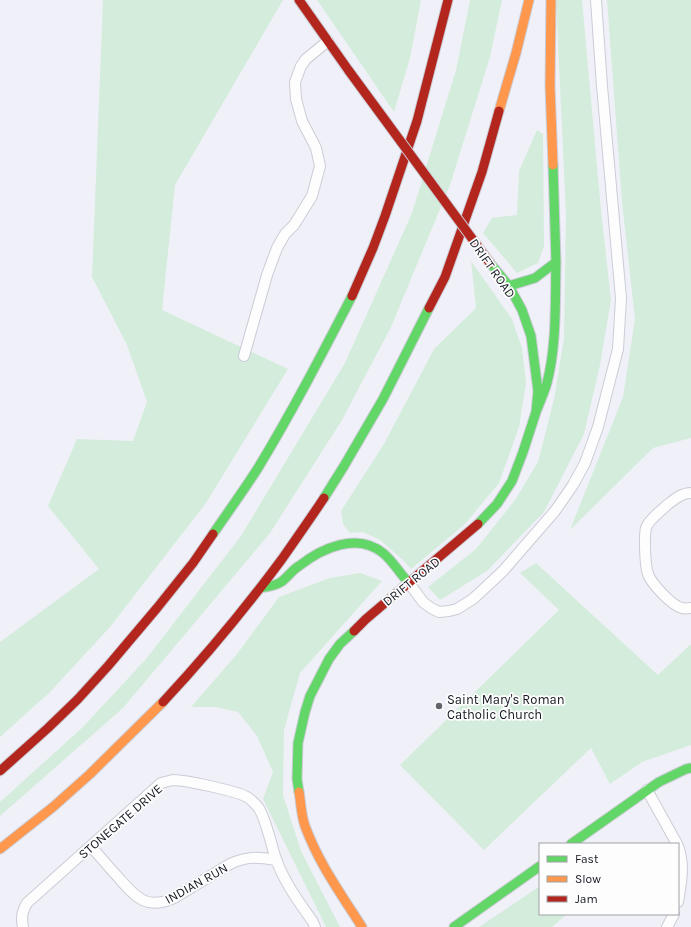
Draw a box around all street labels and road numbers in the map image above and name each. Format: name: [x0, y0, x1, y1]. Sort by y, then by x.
street label: DRIFT ROAD: [467, 236, 519, 301]
street label: DRIFT ROAD: [380, 554, 443, 609]
street label: STONEGATE DRIVE: [75, 781, 165, 862]
street label: INDIAN RUN: [162, 860, 230, 907]

